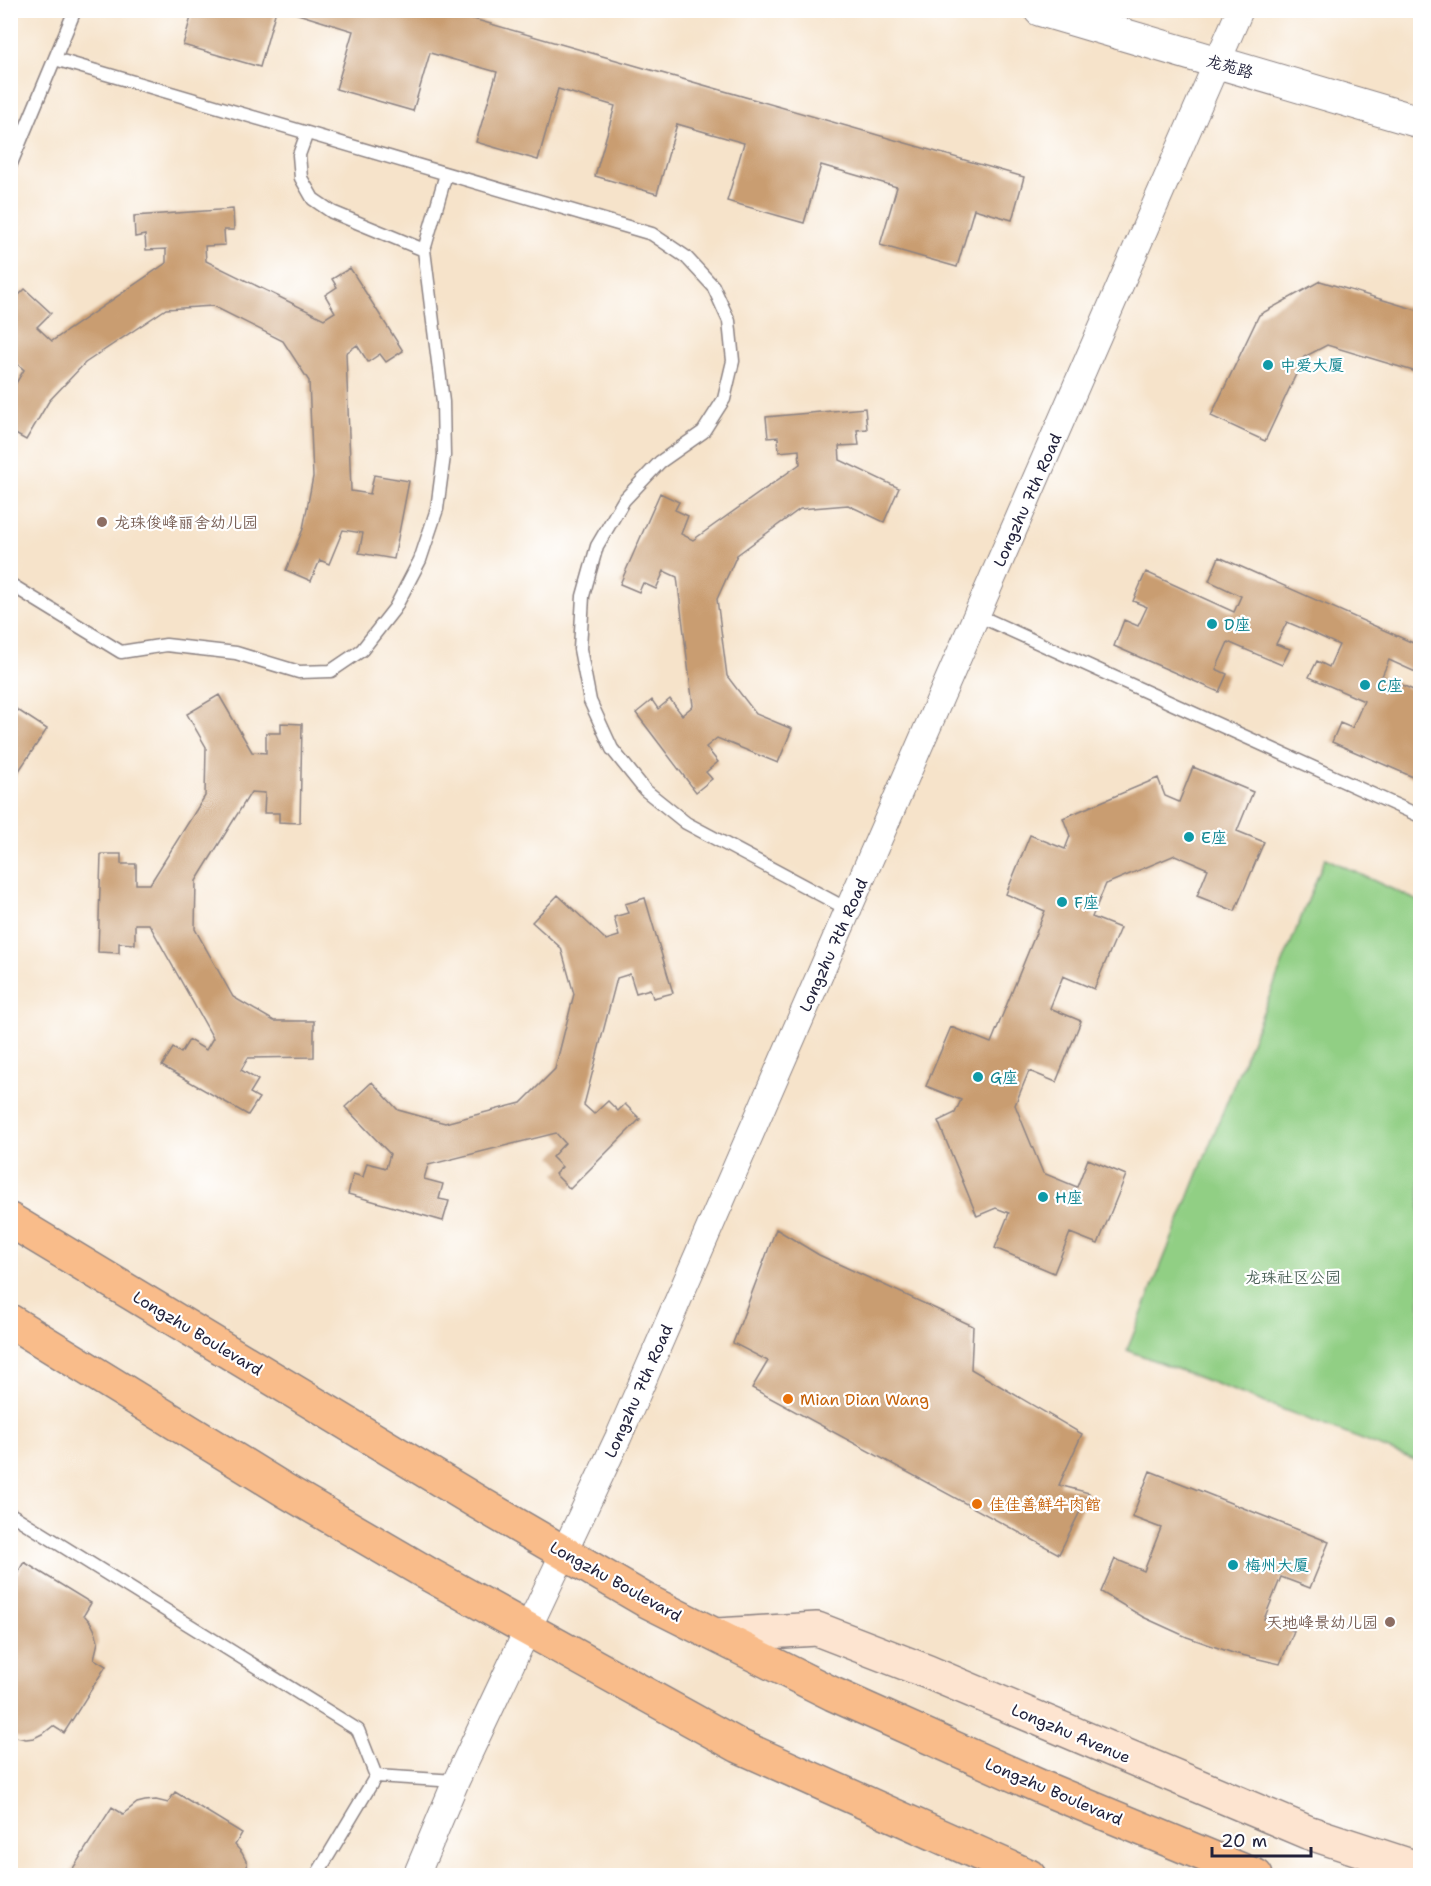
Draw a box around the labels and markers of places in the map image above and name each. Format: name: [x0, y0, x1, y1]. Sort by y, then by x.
place label: 中爱大厦: [1280, 355, 1344, 376]
marker: 中爱大厦: [1261, 358, 1275, 372]
place label: 龙珠俊峰丽舍幼儿园: [114, 512, 258, 533]
marker: 龙珠俊峰丽舍幼儿园: [95, 515, 109, 529]
place label: D座: [1224, 614, 1251, 635]
marker: D座: [1205, 617, 1219, 631]
place label: C座: [1377, 675, 1403, 696]
marker: C座: [1358, 678, 1372, 692]
place label: E座: [1201, 827, 1227, 848]
marker: E座: [1182, 830, 1196, 844]
place label: F座: [1074, 892, 1099, 913]
marker: F座: [1055, 895, 1069, 909]
place label: G座: [990, 1067, 1018, 1088]
marker: G座: [971, 1070, 985, 1084]
place label: H座: [1055, 1187, 1083, 1208]
marker: H座: [1036, 1190, 1050, 1204]
place label: Mian Dian Wang: [800, 1389, 929, 1410]
marker: Mian Dian Wang: [781, 1392, 795, 1406]
place label: 佳佳善鮮牛肉館: [989, 1494, 1101, 1515]
marker: 佳佳善鮮牛肉館: [970, 1497, 984, 1511]
place label: 梅州大厦: [1245, 1555, 1309, 1576]
marker: 梅州大厦: [1226, 1558, 1240, 1572]
place label: 天地峰景幼儿园: [1266, 1612, 1378, 1633]
marker: 天地峰景幼儿园: [1383, 1615, 1397, 1629]

